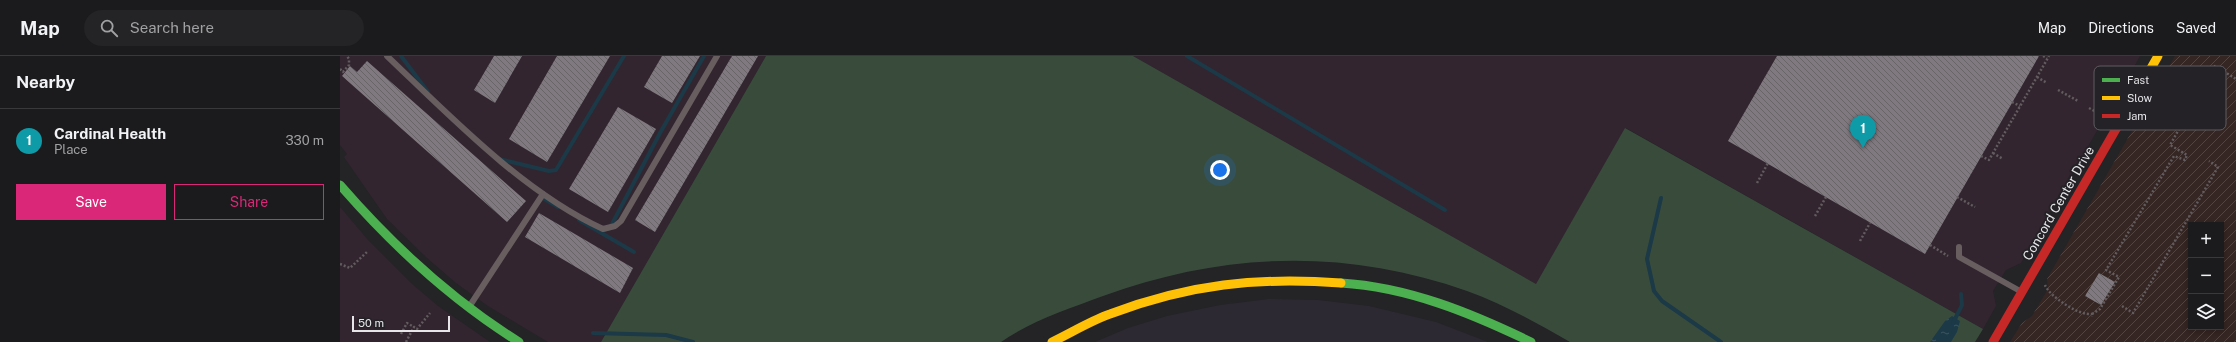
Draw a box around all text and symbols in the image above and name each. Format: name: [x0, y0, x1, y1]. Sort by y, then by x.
search box: [84, 10, 364, 46]
text: Map: [20, 17, 60, 39]
icon: search: [98, 17, 120, 39]
text: Search here: [130, 19, 214, 36]
text: Map: [2038, 20, 2066, 36]
text: Directions: [2088, 20, 2154, 36]
text: Saved: [2176, 20, 2216, 36]
legend: [2094, 66, 2226, 130]
text: Nearby: [16, 72, 75, 92]
text: Fast: [2127, 74, 2149, 86]
text: Slow: [2127, 92, 2153, 104]
text: Jam: [2127, 110, 2147, 122]
pin: 1: [1850, 115, 1876, 148]
text: Cardinal Health: [54, 125, 166, 142]
text: 1: [26, 133, 32, 148]
text: 330 m: [285, 133, 324, 148]
text: Place: [54, 142, 88, 157]
street label: Concord Center Drive: [2020, 144, 2097, 263]
your location: [1210, 160, 1230, 180]
button: Save: [16, 184, 166, 220]
button: Share: [174, 184, 324, 220]
map controls: [2188, 222, 2224, 330]
button: +: [2188, 222, 2224, 258]
button: −: [2188, 258, 2224, 294]
button: layers: [2188, 294, 2224, 330]
scale bar: [352, 314, 450, 333]
text: 50 m: [358, 317, 384, 329]

